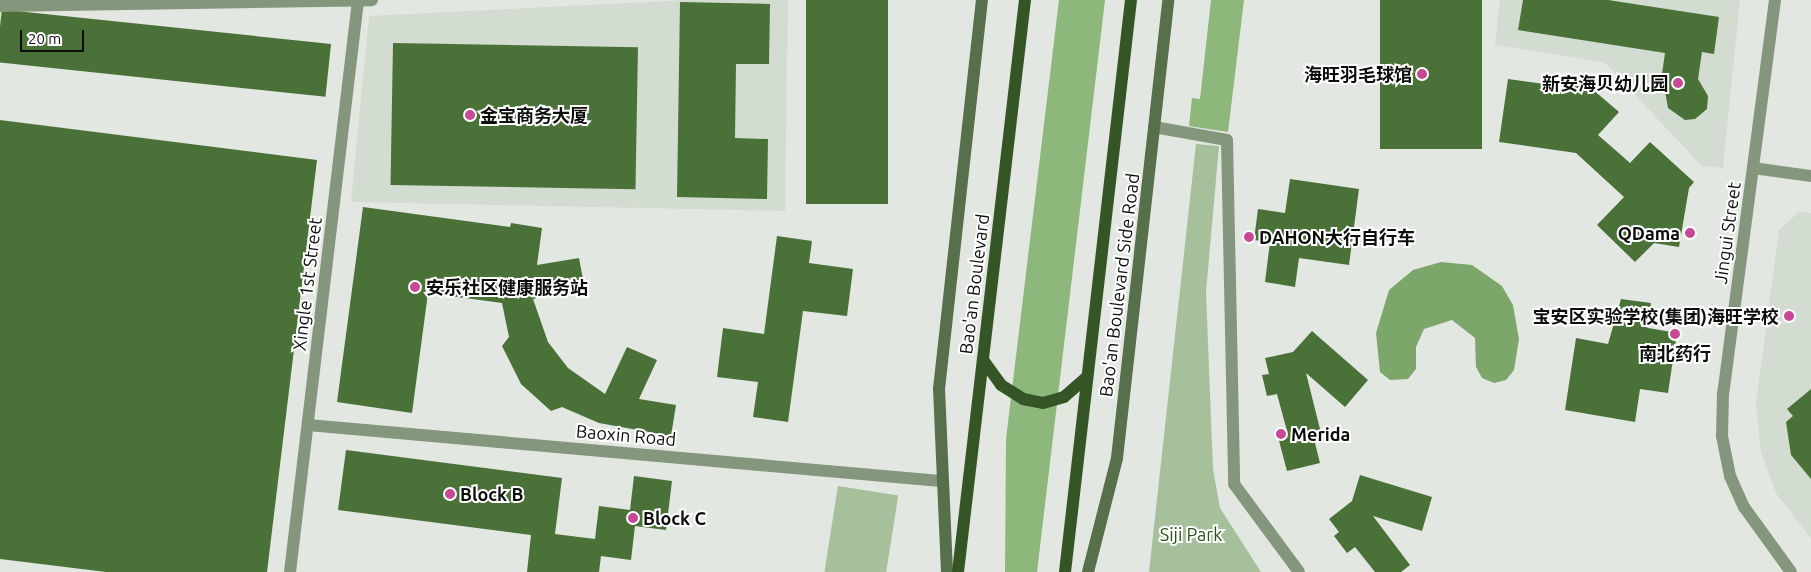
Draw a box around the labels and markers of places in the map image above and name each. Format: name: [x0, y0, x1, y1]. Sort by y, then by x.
place label: 海旺羽毛球馆: [1304, 63, 1412, 85]
marker: 海旺羽毛球馆: [1416, 68, 1428, 80]
place label: 新安海贝幼儿园: [1542, 72, 1668, 94]
marker: 新安海贝幼儿园: [1672, 77, 1684, 89]
place label: 金宝商务大厦: [480, 104, 588, 126]
marker: 金宝商务大厦: [464, 109, 476, 121]
place label: QDama: [1618, 222, 1680, 244]
place label: DAHON大行自行车: [1259, 226, 1415, 248]
marker: QDama: [1684, 227, 1696, 239]
marker: DAHON大行自行车: [1243, 231, 1255, 243]
place label: 安乐社区健康服务站: [426, 276, 588, 298]
marker: 安乐社区健康服务站: [408, 280, 422, 294]
place label: 宝安区实验学校(集团)海旺学校: [1533, 305, 1779, 327]
marker: 宝安区实验学校(集团)海旺学校: [1783, 310, 1795, 322]
marker: 南北药行: [1669, 328, 1681, 340]
place label: 南北药行: [1639, 342, 1711, 364]
place label: Merida: [1291, 423, 1350, 445]
marker: Merida: [1275, 428, 1287, 440]
place label: Block B: [460, 483, 523, 505]
marker: Block B: [444, 488, 456, 500]
place label: Block C: [643, 507, 706, 529]
marker: Block C: [627, 512, 639, 524]

